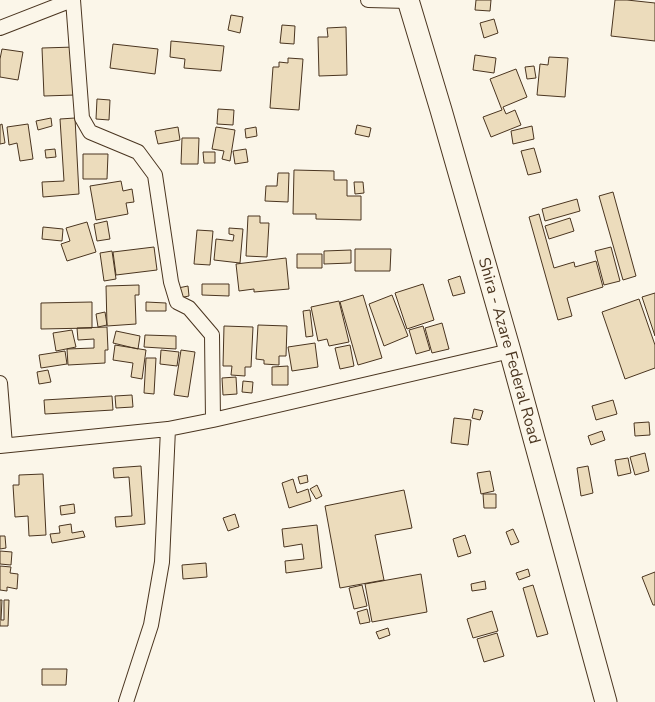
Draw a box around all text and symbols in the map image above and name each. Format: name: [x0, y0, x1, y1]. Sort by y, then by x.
street label: Shira - Azare Federal Road: [473, 255, 546, 446]

